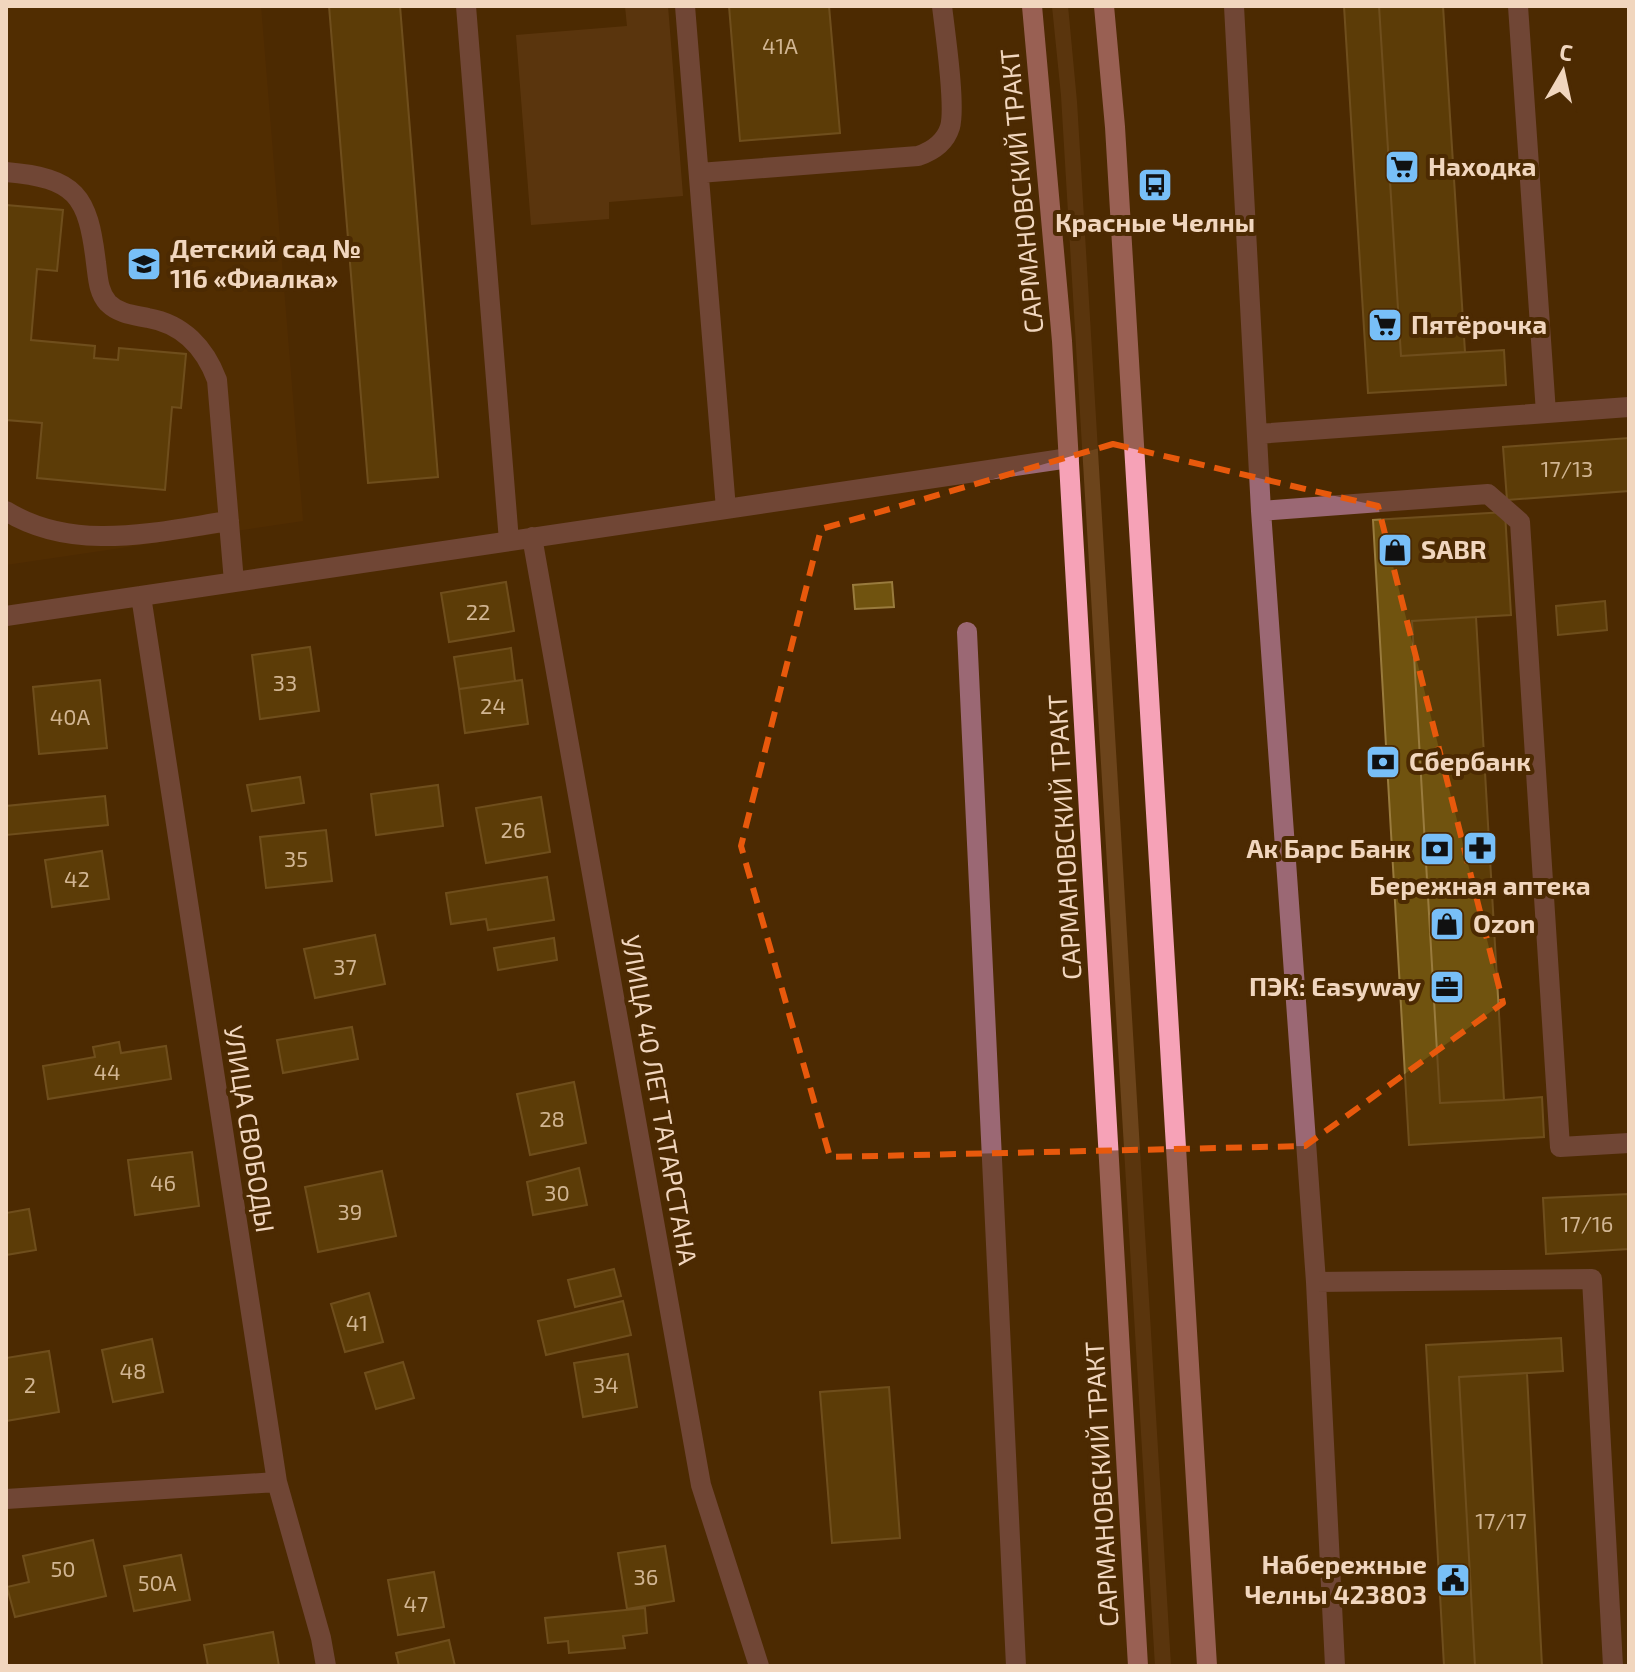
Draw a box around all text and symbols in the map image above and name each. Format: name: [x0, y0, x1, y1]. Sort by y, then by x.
house number: 41А: [762, 32, 798, 58]
north arrow: [1523, 32, 1603, 112]
text: С: [1558, 37, 1575, 65]
street label: САРМАНОВСКИЙ ТРАКТ: [993, 48, 1048, 335]
supermarket icon: Находка: [1383, 148, 1421, 186]
place label: Находка: [1428, 150, 1536, 181]
bus stop icon: Красные Челны: [1136, 166, 1174, 204]
place label: Красные Челны: [1055, 206, 1255, 237]
place label: Детский сад № 116 «Фиалка»: [170, 232, 361, 293]
school or university icon: Детский сад № 116 «Фиалка»: [125, 245, 163, 283]
supermarket icon: Пятёрочка: [1366, 306, 1404, 344]
place label: Пятёрочка: [1411, 308, 1547, 339]
house number: 17/13: [1541, 455, 1593, 481]
shop icon: SABR: [1376, 531, 1414, 569]
place label: SABR: [1421, 533, 1487, 564]
house number: 22: [466, 598, 490, 624]
house number: 33: [273, 669, 297, 695]
house number: 24: [480, 692, 506, 718]
street label: САРМАНОВСКИЙ ТРАКТ: [1041, 694, 1086, 981]
house number: 40А: [50, 703, 91, 729]
bank icon: Сбербанк: [1364, 743, 1402, 781]
place label: Сбербанк: [1409, 745, 1531, 776]
house number: 26: [501, 816, 525, 842]
pharmacy icon: Бережная аптека: [1461, 829, 1499, 867]
bank icon: Ак Барс Банк: [1418, 830, 1456, 868]
place label: Ак Барс Банк: [1246, 832, 1411, 863]
house number: 35: [284, 845, 308, 871]
house number: 42: [64, 865, 90, 891]
place label: Бережная аптека: [1369, 869, 1591, 900]
shop icon: Ozon: [1428, 905, 1466, 943]
place label: Ozon: [1473, 907, 1535, 938]
street label: УЛИЦА 40 ЛЕТ ТАТАРСТАНА: [616, 932, 705, 1267]
house number: 37: [333, 953, 357, 979]
office icon: ПЭК: Easyway: [1428, 968, 1466, 1006]
place label: ПЭК: Easyway: [1249, 970, 1421, 1002]
street label: УЛИЦА СВОБОДЫ: [219, 1023, 282, 1234]
house number: 44: [93, 1058, 121, 1084]
house number: 28: [539, 1105, 565, 1131]
house number: 46: [150, 1169, 176, 1195]
house number: 30: [544, 1179, 570, 1205]
house number: 39: [338, 1198, 362, 1224]
house number: 17/16: [1561, 1210, 1613, 1236]
house number: 41: [346, 1309, 368, 1335]
street label: САРМАНОВСКИЙ ТРАКТ: [1078, 1341, 1123, 1628]
house number: 48: [120, 1357, 146, 1383]
house number: 2: [24, 1371, 36, 1397]
house number: 34: [593, 1371, 619, 1397]
house number: 17/17: [1475, 1507, 1527, 1533]
place label: Набережные Челны 423803: [1244, 1548, 1427, 1609]
house number: 50: [50, 1555, 76, 1581]
public building icon: Набережные Челны 423803: [1434, 1561, 1472, 1599]
house number: 36: [634, 1563, 658, 1589]
house number: 50А: [138, 1569, 177, 1595]
house number: 47: [404, 1590, 428, 1616]

